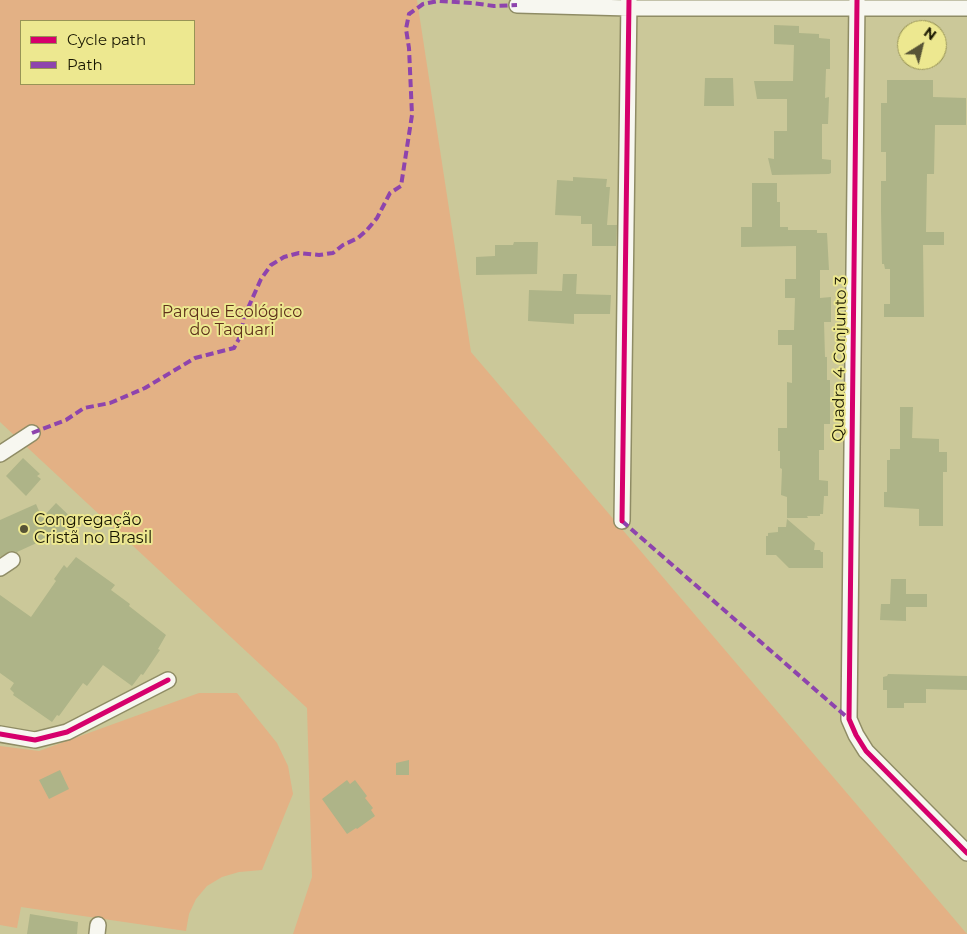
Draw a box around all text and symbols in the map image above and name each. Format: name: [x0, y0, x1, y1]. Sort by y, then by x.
legend: [20, 20, 195, 85]
north arrow: [897, 20, 947, 70]
text: N: [920, 23, 940, 44]
text: Cycle path: [67, 30, 146, 49]
text: Path: [67, 55, 103, 74]
street label: Quadra 4 Conjunto 3: [829, 276, 851, 442]
park label: Parque Ecológico do Taquari: [162, 302, 302, 340]
place label: Congregação Cristã no Brasil: [34, 510, 152, 548]
marker: Congregação Cristã no Brasil: [18, 523, 30, 535]

